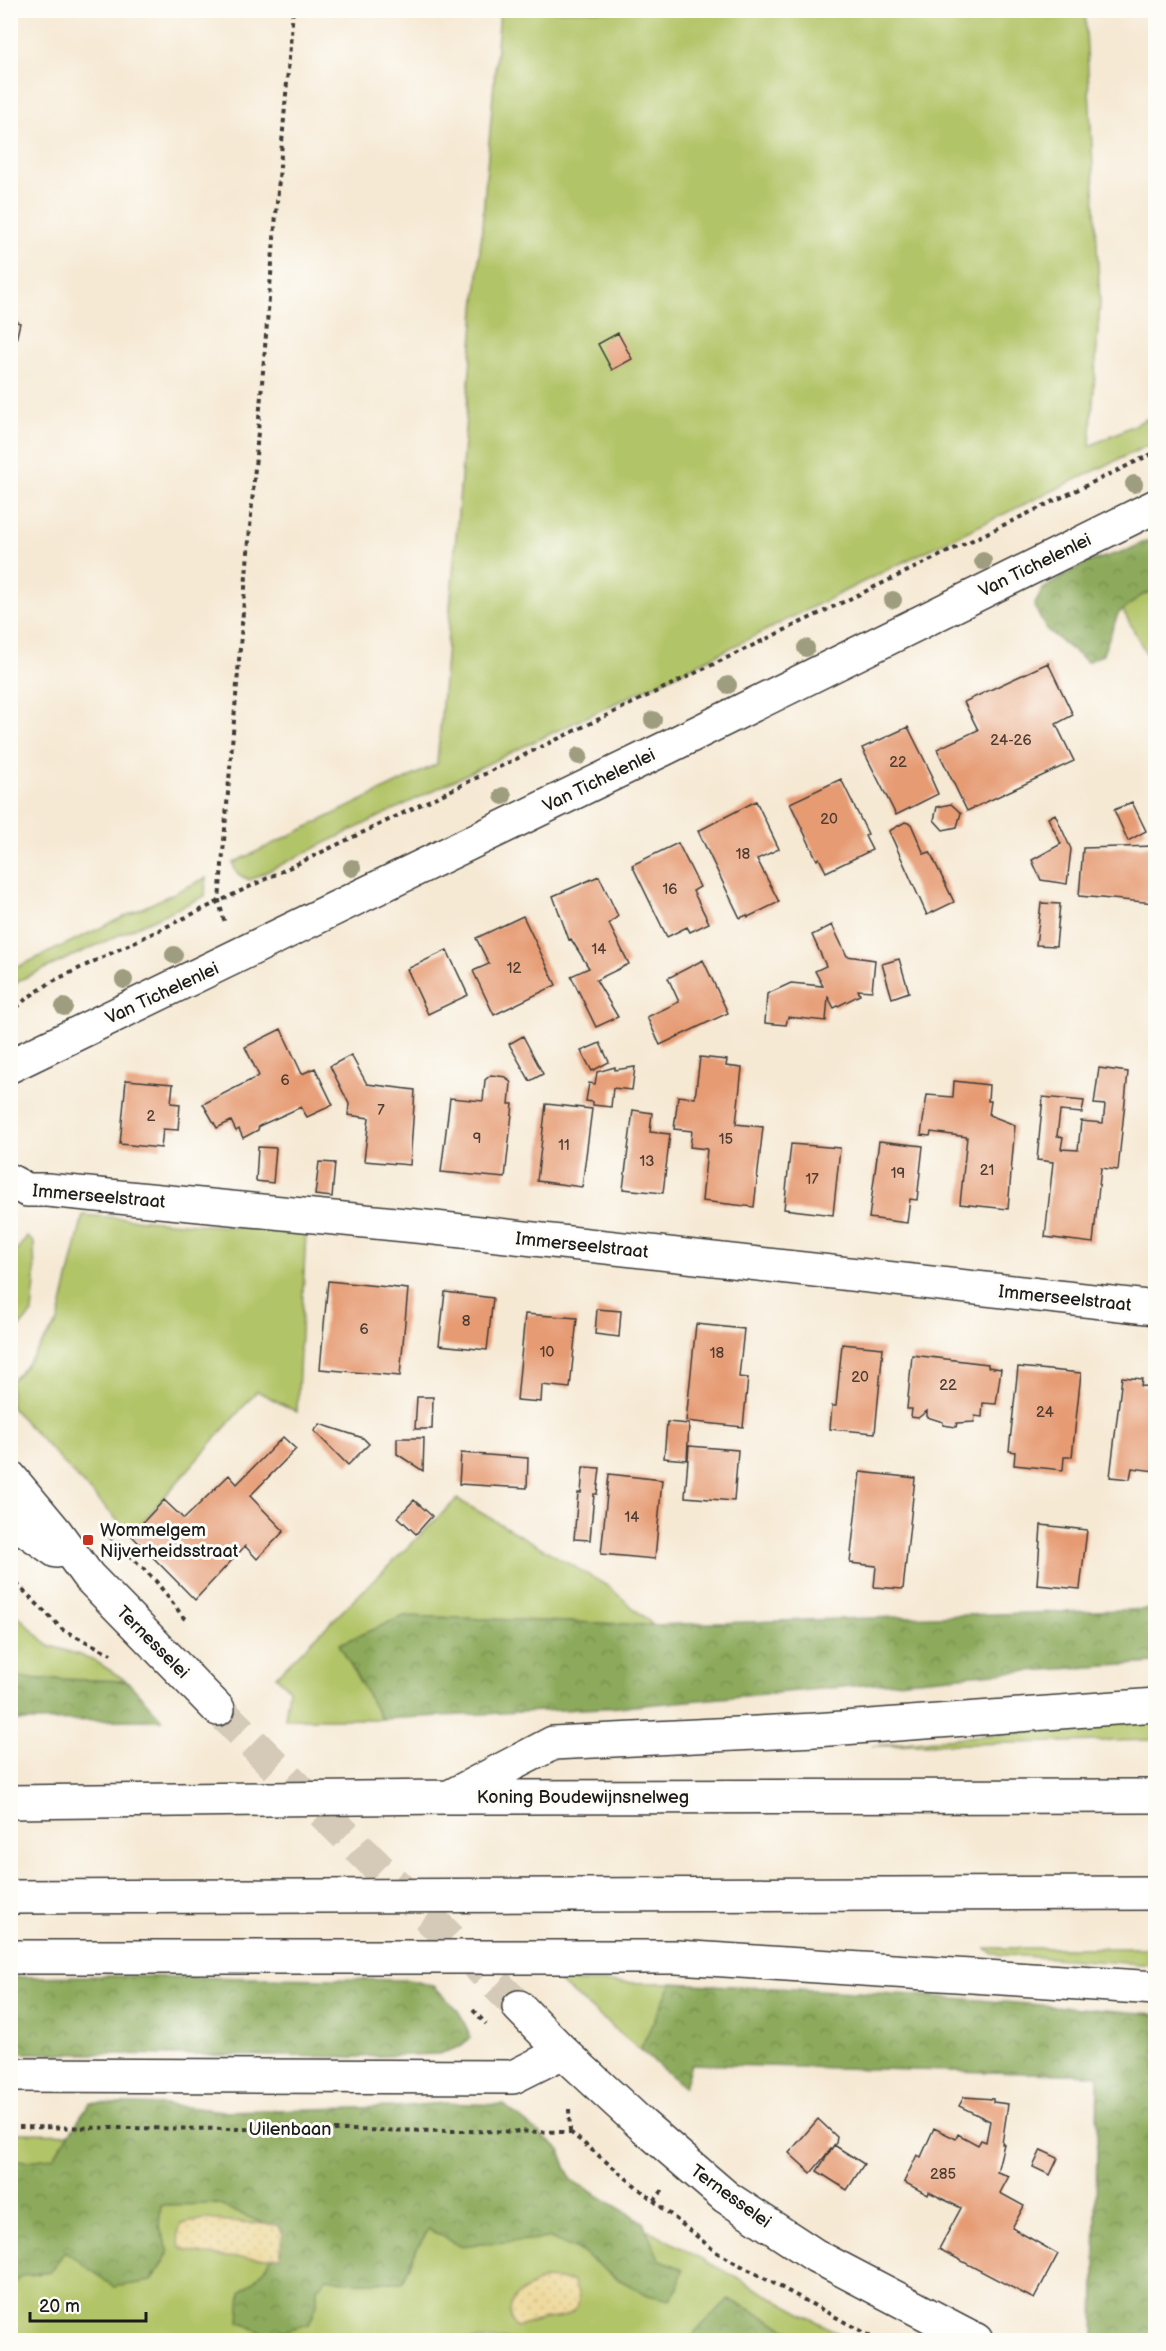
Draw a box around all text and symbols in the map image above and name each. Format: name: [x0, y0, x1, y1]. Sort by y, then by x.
street label: Van Tichelenlei: [976, 529, 1095, 602]
house number: 24-26: [990, 731, 1032, 750]
street label: Van Tichelenlei: [540, 744, 659, 817]
house number: 22: [889, 753, 907, 772]
house number: 20: [820, 810, 838, 829]
house number: 18: [736, 845, 751, 864]
house number: 16: [663, 880, 677, 899]
house number: 14: [592, 940, 606, 959]
street label: Van Tichelenlei: [102, 958, 222, 1029]
house number: 12: [507, 959, 521, 978]
house number: 6: [280, 1071, 290, 1090]
house number: 7: [377, 1101, 385, 1120]
house number: 2: [147, 1107, 156, 1126]
house number: 9: [473, 1129, 481, 1148]
house number: 15: [719, 1130, 733, 1149]
house number: 11: [558, 1136, 570, 1155]
house number: 13: [639, 1152, 655, 1171]
house number: 21: [980, 1161, 994, 1180]
house number: 19: [891, 1164, 905, 1183]
house number: 17: [805, 1170, 819, 1189]
street label: Immerseelstraat: [32, 1180, 167, 1213]
street label: Immerseelstraat: [515, 1228, 650, 1263]
street label: Immerseelstraat: [998, 1281, 1133, 1316]
house number: 8: [462, 1312, 471, 1331]
house number: 6: [359, 1320, 369, 1339]
house number: 10: [540, 1343, 554, 1362]
house number: 18: [710, 1344, 725, 1363]
house number: 20: [851, 1368, 869, 1387]
house number: 22: [939, 1376, 957, 1395]
house number: 24: [1036, 1403, 1054, 1422]
house number: 14: [625, 1508, 639, 1527]
place label: Wommelgem Nijverheidsstraat: [100, 1520, 239, 1562]
marker: Wommelgem Nijverheidsstraat: [81, 1533, 95, 1547]
street label: Ternesselei: [112, 1602, 193, 1683]
street label: Koning Boudewijnsnelweg: [477, 1787, 689, 1808]
street label: Uilenbaan: [249, 2119, 331, 2140]
street label: Ternesselei: [686, 2160, 775, 2233]
house number: 285: [930, 2165, 956, 2184]
scale bar: [30, 2285, 146, 2323]
text: 20 m: [39, 2296, 80, 2317]

